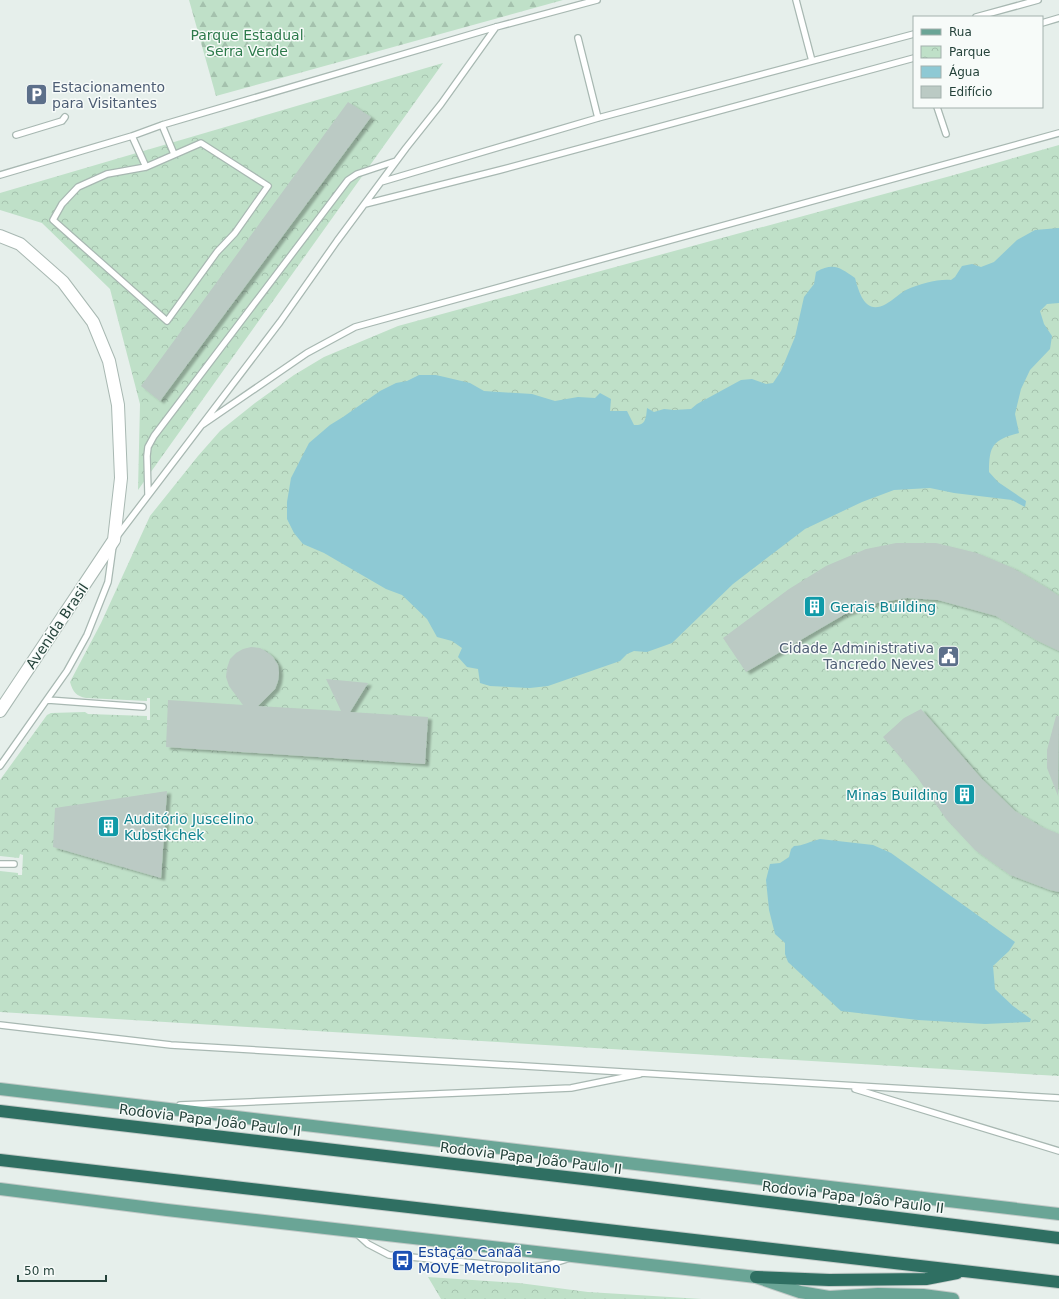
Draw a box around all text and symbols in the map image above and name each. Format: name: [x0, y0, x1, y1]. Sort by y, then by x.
legend: [913, 16, 1043, 108]
text: Rua: [949, 25, 972, 39]
park label: Parque Estadual Serra Verde: [190, 27, 304, 59]
text: Parque: [949, 45, 990, 59]
text: Água: [949, 64, 980, 79]
place label: Estacionamento para Visitantes: [52, 79, 165, 111]
parking icon: Estacionamento para Visitantes: [23, 82, 49, 108]
text: Edifício: [949, 85, 992, 99]
street label: Avenida Brasil: [23, 580, 91, 672]
building icon: Gerais Building: [801, 594, 827, 620]
place label: Gerais Building: [830, 599, 936, 615]
place label: Cidade Administrativa Tancredo Neves: [779, 640, 934, 672]
public building icon: Cidade Administrativa Tancredo Neves: [936, 643, 962, 669]
building icon: Minas Building: [951, 782, 977, 808]
place label: Minas Building: [846, 787, 948, 803]
place label: Auditório Juscelino Kubstkchek: [124, 811, 254, 843]
building icon: Auditório Juscelino Kubstkchek: [96, 814, 122, 840]
street label: Rodovia Papa João Paulo II: [118, 1101, 302, 1139]
street label: Rodovia Papa João Paulo II: [439, 1139, 623, 1177]
street label: Rodovia Papa João Paulo II: [761, 1178, 945, 1216]
place label: Estação Canaã - MOVE Metropolitano: [418, 1244, 561, 1276]
bus stop icon: Estação Canaã - MOVE Metropolitano: [390, 1247, 416, 1273]
scale bar: [18, 1257, 106, 1283]
text: 50 m: [24, 1264, 55, 1278]

